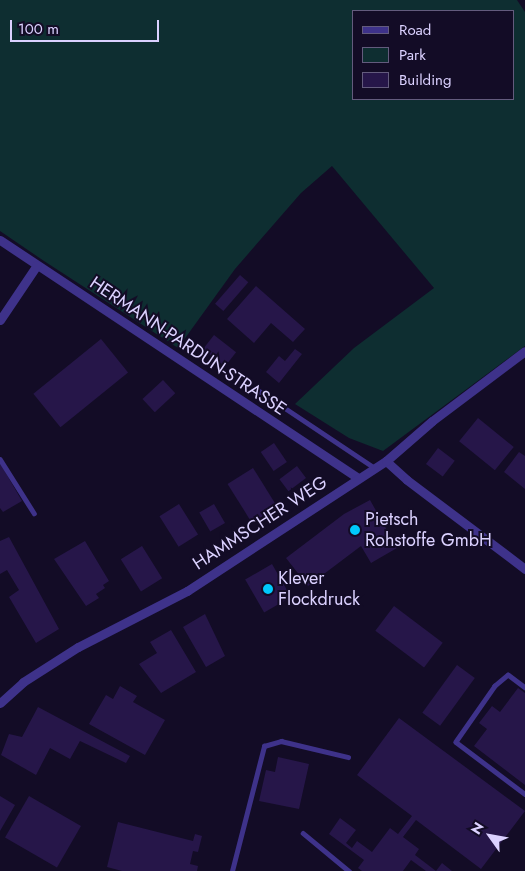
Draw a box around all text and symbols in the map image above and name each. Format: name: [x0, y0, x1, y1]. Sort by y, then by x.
scale bar: [12, 10, 161, 42]
legend: [352, 10, 515, 100]
text: 100 m: [18, 18, 59, 40]
text: Road: [399, 19, 431, 41]
text: Park: [399, 44, 426, 66]
text: Building: [399, 69, 451, 91]
street label: HERMANN-PARDUN-STRASSE: [86, 272, 290, 420]
street label: HAMMSCHER WEG: [189, 471, 331, 575]
place label: Pietsch Rohstoffe GmbH: [365, 509, 492, 552]
marker: Pietsch Rohstoffe GmbH: [349, 524, 361, 536]
place label: Klever Flockdruck: [278, 568, 360, 610]
marker: Klever Flockdruck: [262, 583, 274, 595]
north arrow: [465, 811, 515, 861]
text: N: [466, 818, 489, 838]

